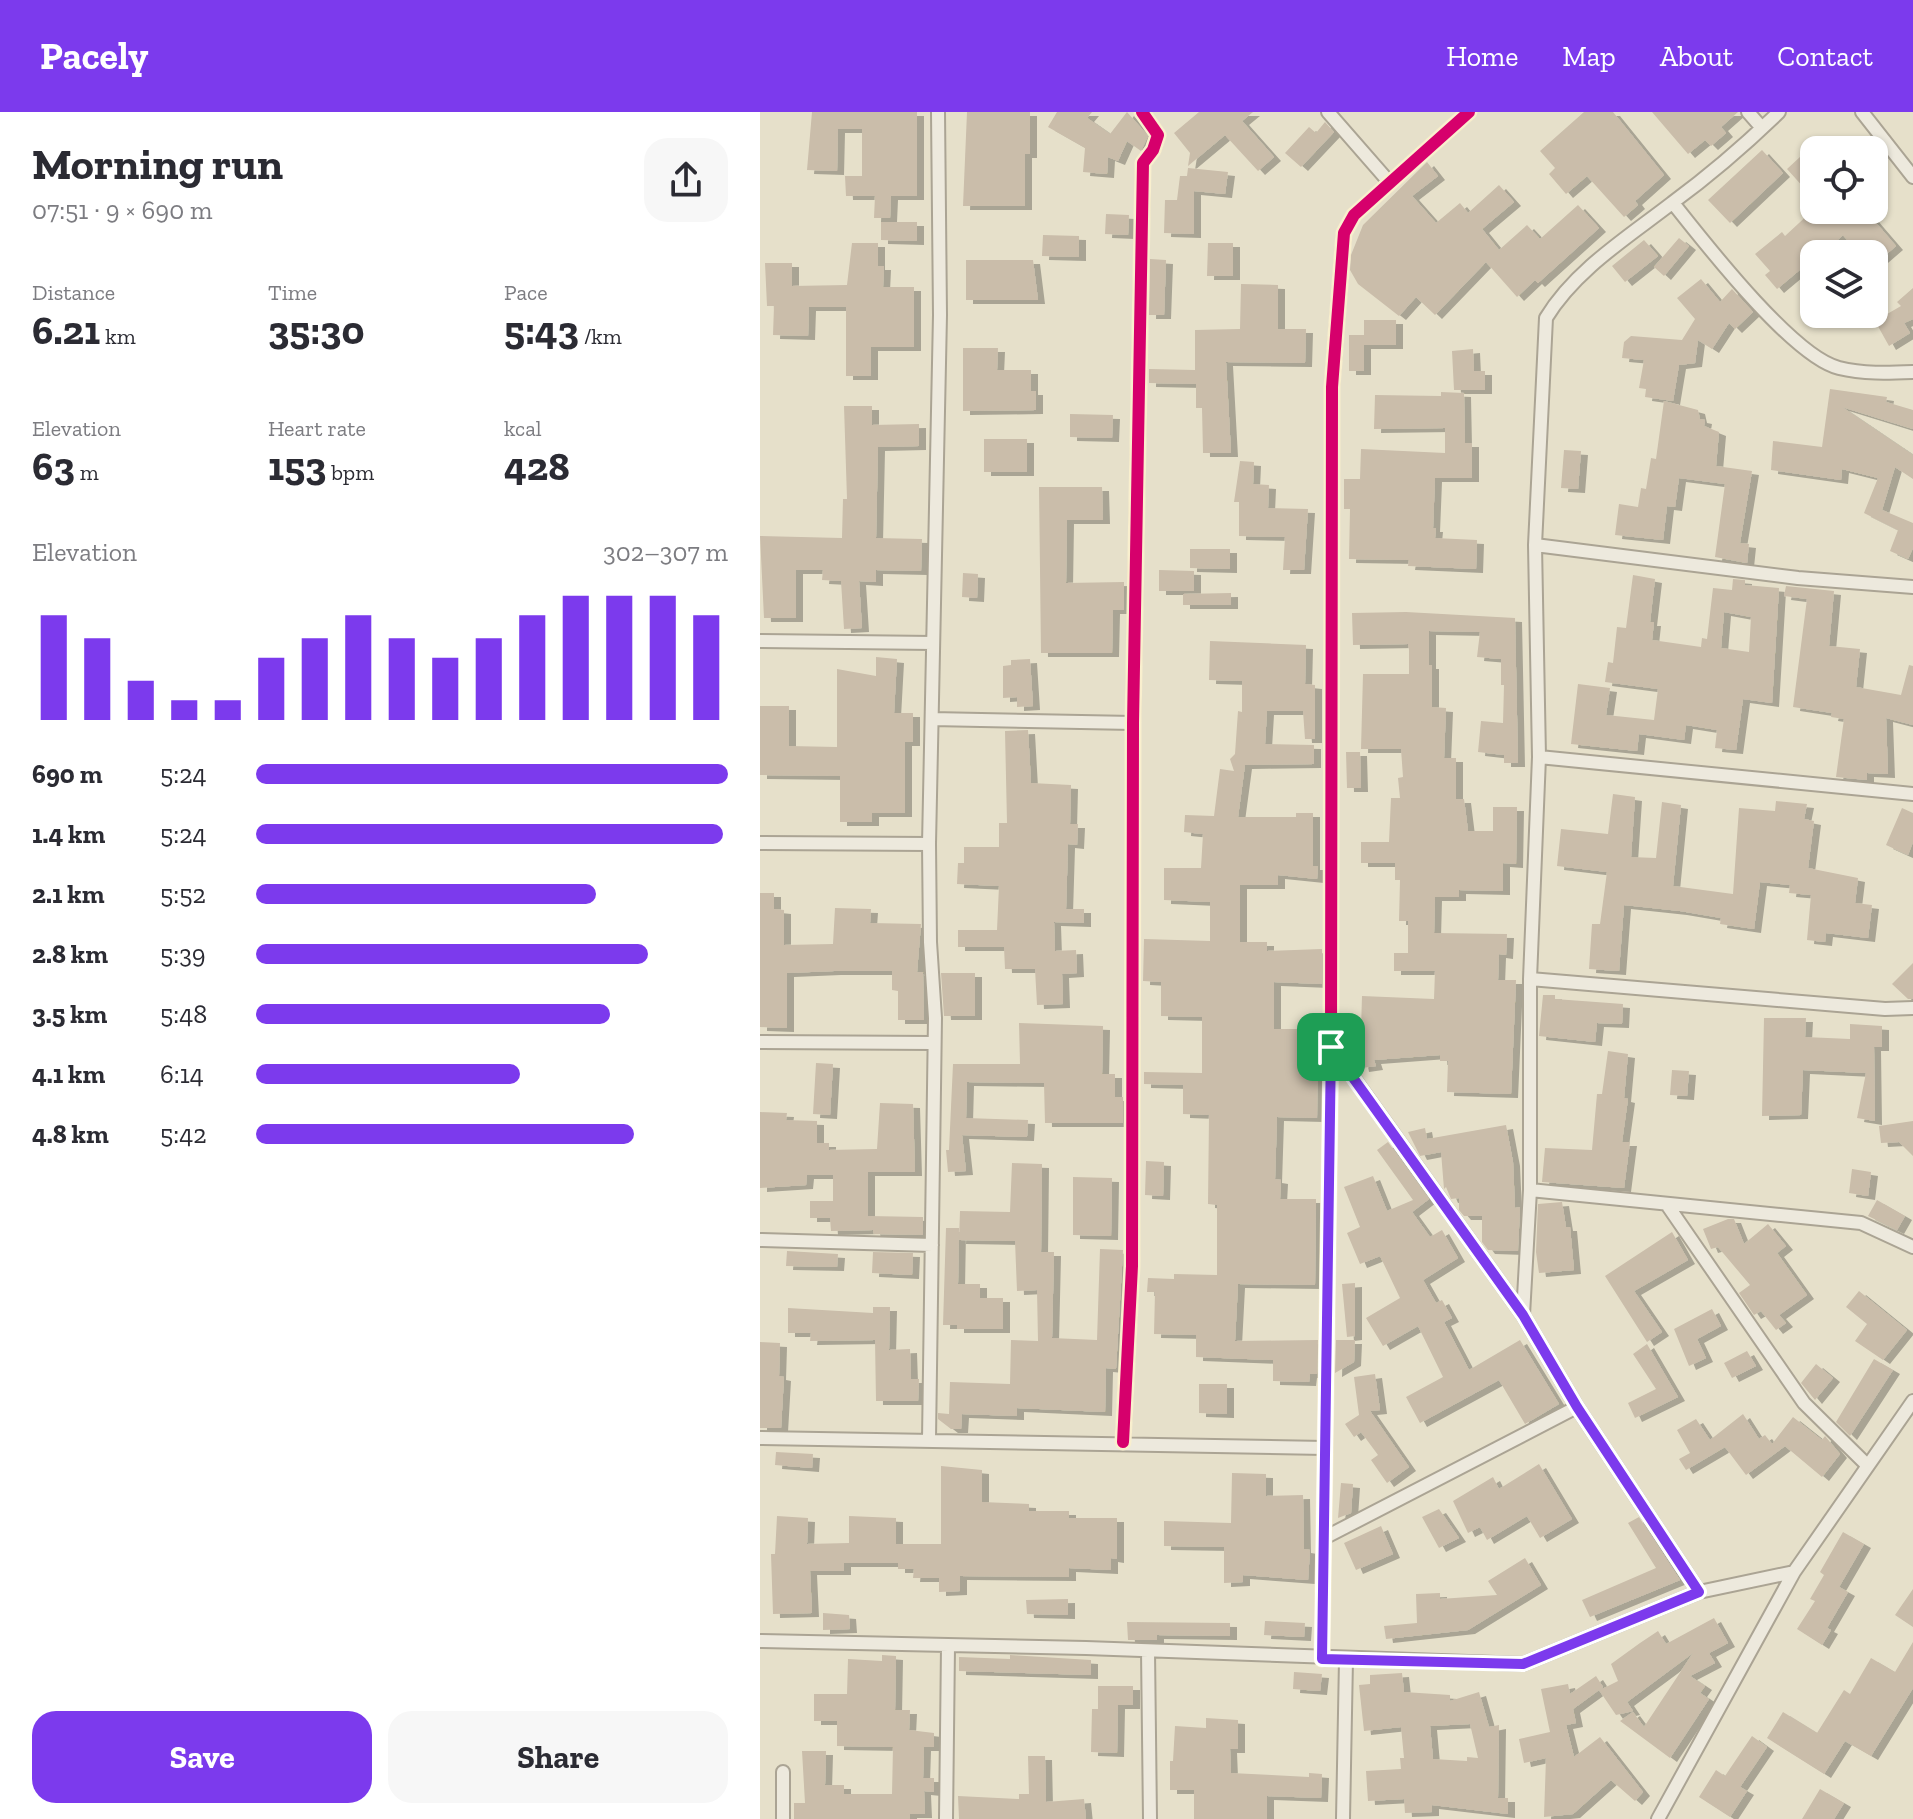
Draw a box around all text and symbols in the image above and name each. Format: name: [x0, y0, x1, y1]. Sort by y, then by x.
text: Pacely: [40, 33, 148, 79]
text: Home: [1446, 40, 1518, 73]
text: Map: [1562, 40, 1616, 73]
text: About: [1660, 40, 1733, 73]
text: Contact: [1777, 40, 1873, 73]
map controls: [1800, 136, 1888, 328]
button: locate: [1800, 136, 1888, 224]
text: Morning run: [32, 137, 283, 190]
button: share: [644, 138, 728, 222]
text: 07:51 · 9 × 690 m: [32, 194, 213, 226]
button: layers: [1800, 240, 1888, 328]
text: Distance: [32, 279, 115, 306]
text: Time: [268, 279, 317, 306]
text: Pace: [504, 279, 548, 306]
text: 6.21: [32, 306, 100, 354]
text: 35:30: [268, 306, 364, 354]
text: 5:43: [504, 306, 579, 354]
text: km: [100, 323, 136, 350]
text: /km: [579, 323, 622, 350]
text: Elevation: [32, 415, 121, 442]
text: Heart rate: [268, 415, 366, 442]
text: kcal: [504, 415, 542, 442]
text: 63: [32, 442, 75, 490]
text: 153: [268, 442, 326, 490]
text: 428: [504, 442, 570, 490]
text: m: [75, 459, 99, 486]
text: bpm: [326, 459, 374, 486]
text: Elevation: [32, 536, 137, 568]
text: 302–307 m: [603, 536, 728, 568]
text: 690 m: [32, 758, 102, 790]
text: 5:24: [160, 758, 207, 790]
text: 1.4 km: [32, 818, 105, 850]
text: 5:24: [160, 818, 207, 850]
text: 2.1 km: [32, 878, 104, 910]
text: 5:52: [160, 878, 206, 910]
text: 2.8 km: [32, 938, 108, 970]
text: 5:39: [160, 938, 206, 970]
text: 3.5 km: [32, 998, 107, 1030]
text: 5:48: [160, 998, 207, 1030]
pin: [1297, 1013, 1365, 1081]
icon: arrive: [1309, 1025, 1353, 1069]
text: 4.1 km: [32, 1058, 105, 1090]
text: 6:14: [160, 1058, 204, 1090]
text: 4.8 km: [32, 1118, 109, 1150]
text: 5:42: [160, 1118, 207, 1150]
button: Save: [32, 1711, 372, 1803]
button: Share: [388, 1711, 728, 1803]

